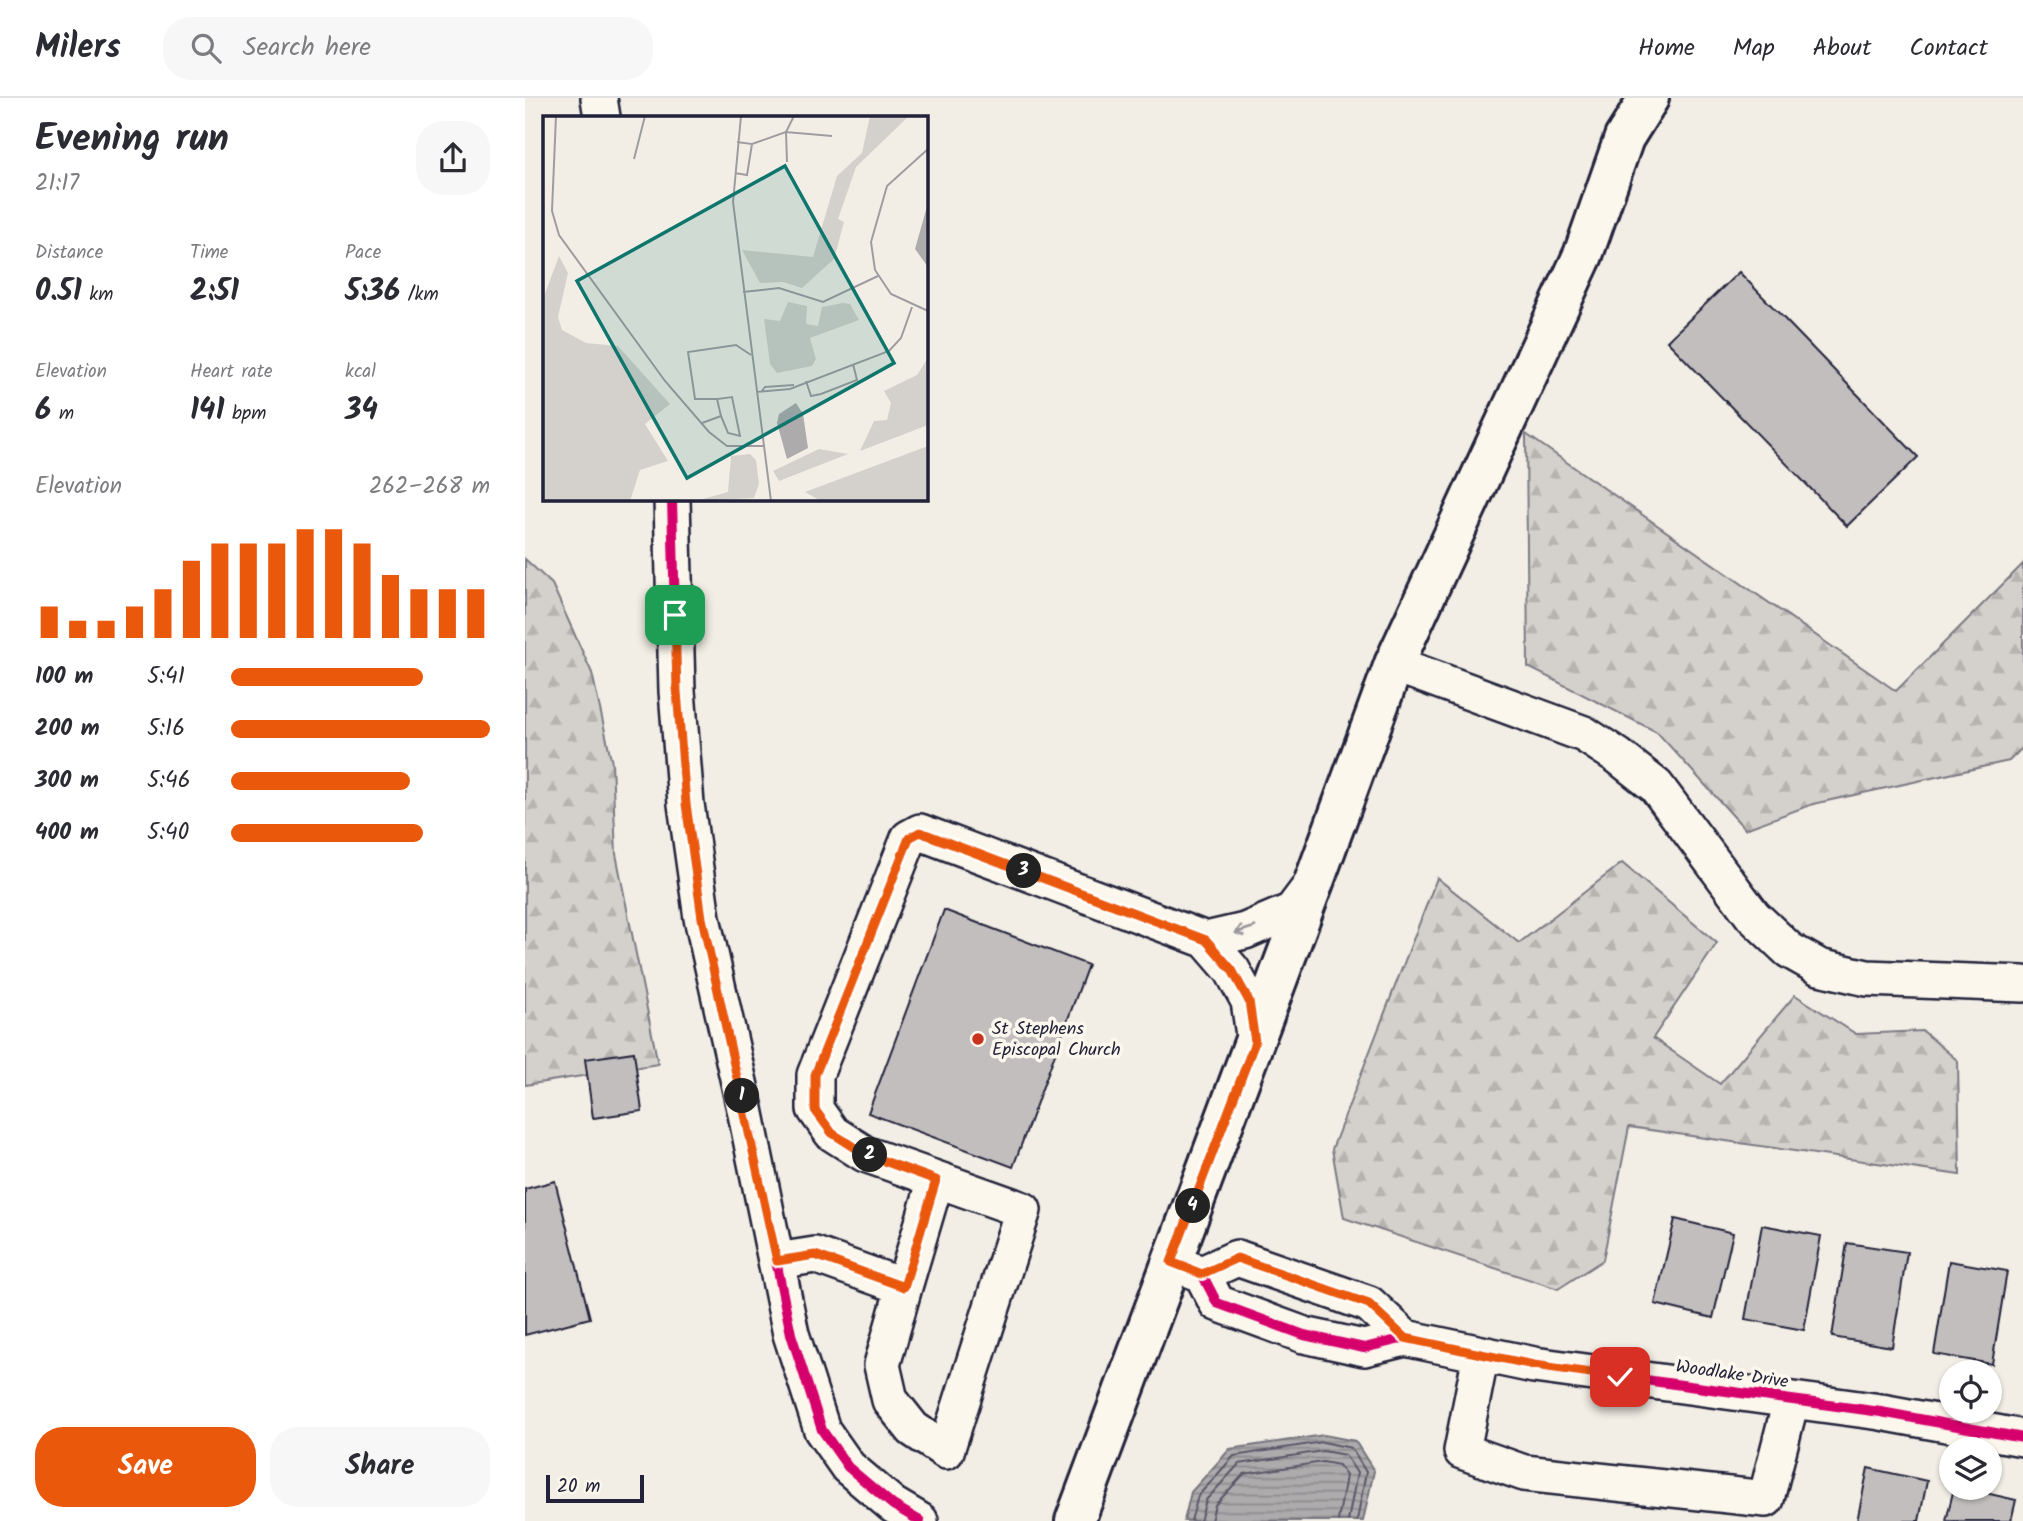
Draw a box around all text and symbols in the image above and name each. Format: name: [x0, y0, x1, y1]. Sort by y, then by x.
search box: [163, 17, 653, 80]
text: Milers: [35, 22, 121, 75]
text: Search here: [243, 27, 371, 69]
icon: search: [187, 29, 225, 67]
text: Home: [1638, 29, 1695, 68]
text: Map: [1733, 29, 1775, 68]
text: About: [1813, 29, 1871, 68]
text: Contact: [1909, 29, 1988, 68]
text: Evening run: [35, 110, 229, 170]
inset map: [543, 116, 927, 500]
button: share: [416, 121, 490, 195]
text: 21:17: [35, 166, 79, 202]
text: Distance: [35, 238, 103, 268]
text: Time: [190, 238, 228, 268]
text: Pace: [345, 238, 381, 268]
text: 0.51: [35, 268, 82, 316]
text: 2:51: [190, 268, 239, 316]
text: 5:36: [345, 268, 400, 316]
text: km: [82, 280, 113, 310]
text: /km: [400, 280, 439, 310]
text: Elevation: [35, 357, 107, 387]
text: Heart rate: [190, 357, 273, 387]
text: kcal: [345, 357, 376, 387]
text: 6: [35, 387, 51, 435]
text: 141: [190, 387, 224, 435]
text: 34: [345, 387, 378, 435]
text: m: [51, 399, 74, 429]
text: bpm: [224, 399, 266, 429]
text: Elevation: [35, 469, 122, 505]
text: 262–268 m: [369, 469, 490, 505]
pin: [645, 585, 705, 645]
icon: arrive: [656, 596, 694, 634]
text: 100 m: [35, 659, 93, 695]
text: 5:41: [147, 659, 185, 695]
text: 200 m: [35, 711, 100, 747]
text: 5:16: [147, 711, 185, 747]
text: 300 m: [35, 763, 99, 799]
text: 5:46: [147, 763, 190, 799]
text: 400 m: [35, 815, 99, 851]
text: 5:40: [147, 815, 189, 851]
pin: 3: [1007, 854, 1041, 888]
text: 3: [1018, 855, 1029, 885]
one-way arrow: [1235, 925, 1257, 937]
place label: St Stephens Episcopal Church: [992, 1015, 1121, 1065]
marker: St Stephens Episcopal Church: [970, 1031, 986, 1047]
pin: 1: [725, 1079, 759, 1114]
text: 1: [739, 1080, 744, 1110]
pin: 2: [853, 1138, 887, 1172]
text: 2: [864, 1139, 875, 1169]
pin: 4: [1175, 1188, 1211, 1224]
text: 4: [1187, 1190, 1198, 1220]
pin: [1590, 1347, 1650, 1407]
street label: Woodlake Drive: [1674, 1353, 1790, 1397]
icon: check: [1601, 1358, 1639, 1396]
map controls: [1939, 1360, 2002, 1500]
button: locate: [1939, 1360, 2002, 1423]
button: Save: [35, 1427, 256, 1507]
button: Share: [270, 1427, 490, 1507]
button: layers: [1939, 1437, 2002, 1500]
scale bar: [546, 1472, 644, 1504]
text: 20 m: [557, 1472, 600, 1502]

